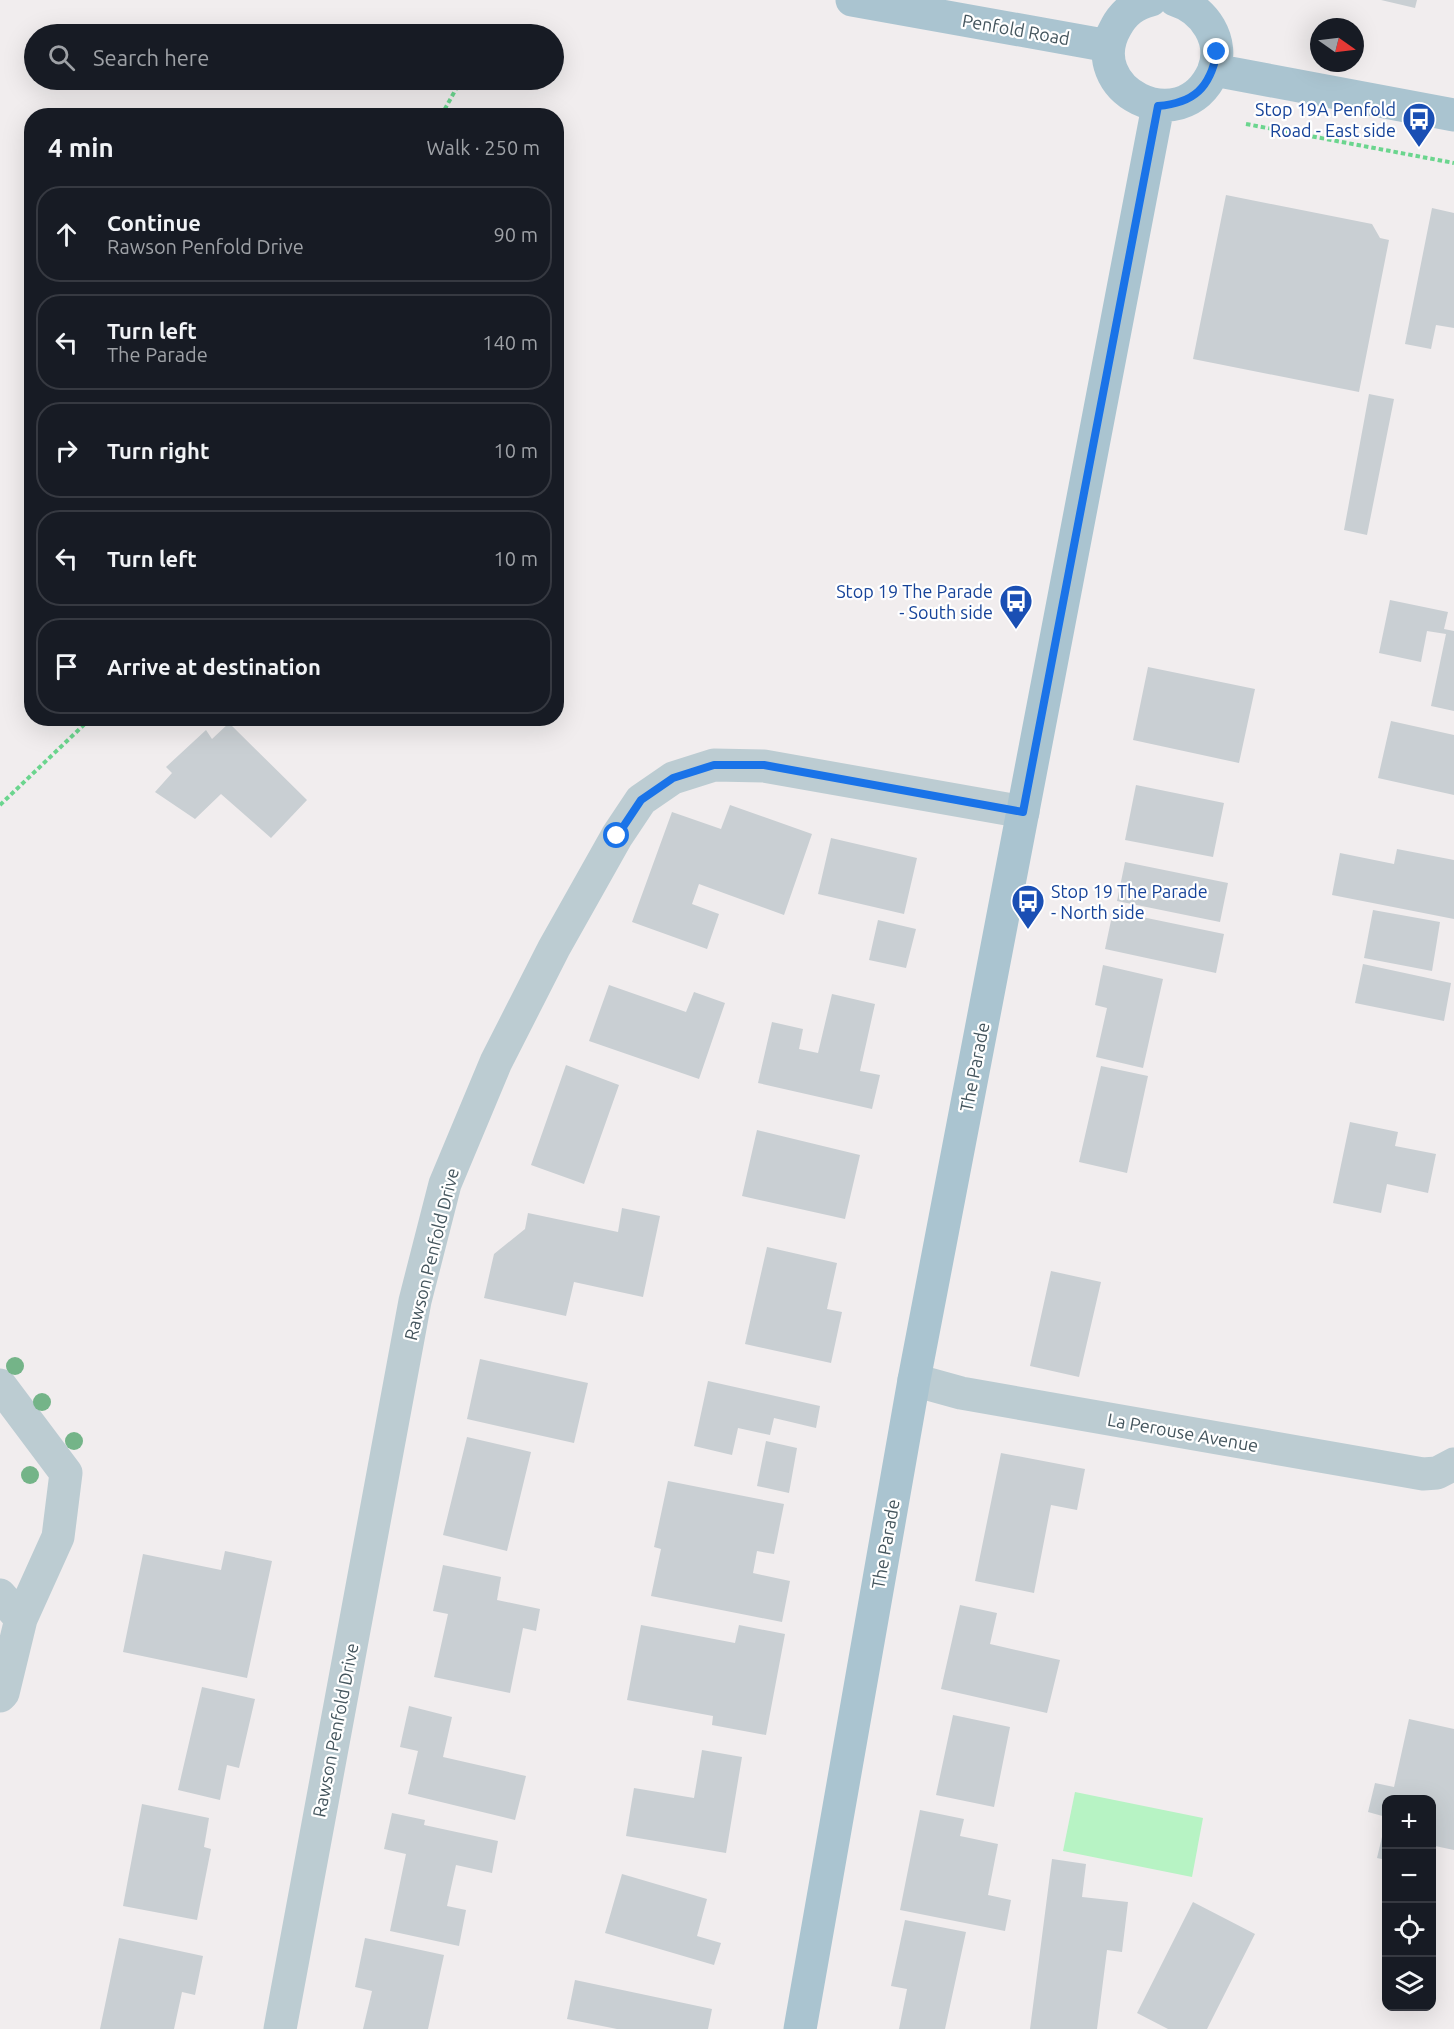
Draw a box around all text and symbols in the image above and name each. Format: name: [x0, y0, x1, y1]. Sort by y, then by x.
street label: Penfold Road: [961, 10, 1071, 48]
north arrow: [1310, 18, 1364, 72]
search box: [24, 24, 564, 90]
route end: [1203, 38, 1229, 64]
icon: search: [45, 41, 78, 74]
text: Search here: [93, 45, 209, 70]
place label: Stop 19A Penfold Road - East side: [1255, 99, 1396, 140]
bus stop icon: Stop 19A Penfold Road - East side: [1401, 101, 1437, 148]
text: 4 min: [48, 133, 114, 162]
text: Walk · 250 m: [427, 136, 540, 159]
text: Continue: [107, 210, 201, 235]
icon: ahead: [50, 218, 83, 251]
text: 90 m: [494, 223, 538, 246]
text: Rawson Penfold Drive: [107, 235, 304, 258]
text: Turn left: [107, 318, 197, 343]
icon: left: [50, 326, 83, 359]
text: 140 m: [482, 331, 538, 354]
text: The Parade: [107, 343, 208, 366]
icon: right: [50, 434, 83, 467]
text: Turn right: [107, 438, 209, 463]
text: 10 m: [494, 439, 538, 462]
icon: left: [50, 542, 83, 575]
text: Turn left: [107, 546, 197, 571]
text: 10 m: [494, 547, 538, 570]
place label: Stop 19 The Parade - South side: [836, 581, 993, 622]
bus stop icon: Stop 19 The Parade - South side: [998, 583, 1034, 630]
icon: arrive: [50, 650, 83, 683]
text: Arrive at destination: [107, 654, 321, 679]
route start: [603, 822, 629, 848]
place label: Stop 19 The Parade - North side: [1051, 881, 1208, 922]
bus stop icon: Stop 19 The Parade - North side: [1010, 883, 1046, 930]
street label: The Parade: [956, 1021, 992, 1113]
street label: Rawson Penfold Drive: [400, 1166, 462, 1342]
street label: La Perouse Avenue: [1106, 1409, 1260, 1455]
street label: The Parade: [867, 1498, 903, 1590]
street label: Rawson Penfold Drive: [308, 1641, 362, 1819]
map controls: [1382, 1795, 1436, 2011]
button: +: [1382, 1795, 1436, 1849]
button: −: [1382, 1849, 1436, 1903]
button: locate: [1382, 1903, 1436, 1957]
button: layers: [1382, 1957, 1436, 2011]

